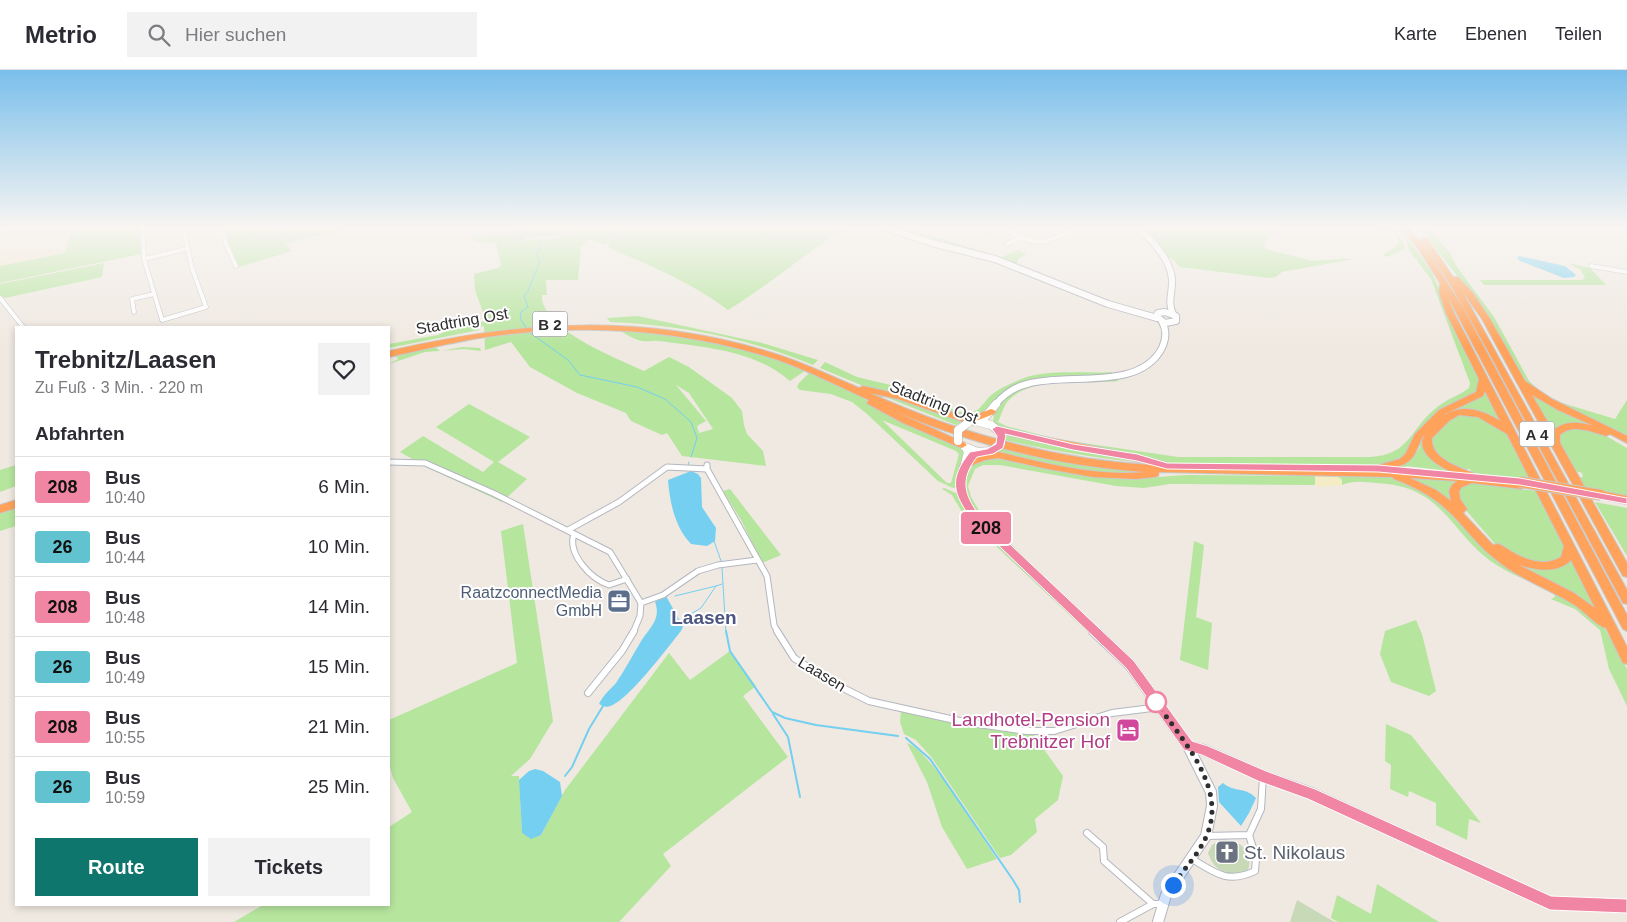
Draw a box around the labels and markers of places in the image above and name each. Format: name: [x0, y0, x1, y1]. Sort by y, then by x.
place label: RaatzconnectMedia GmbH: [461, 584, 602, 619]
office icon: RaatzconnectMedia GmbH: [606, 588, 632, 614]
unlabelled marker: [1145, 691, 1167, 713]
place label: Landhotel-Pension Trebnitzer Hof: [952, 709, 1111, 752]
hotel icon: Landhotel-Pension Trebnitzer Hof: [1115, 717, 1141, 743]
church icon: St. Nikolaus: [1214, 839, 1240, 865]
place label: St. Nikolaus: [1244, 842, 1345, 863]

